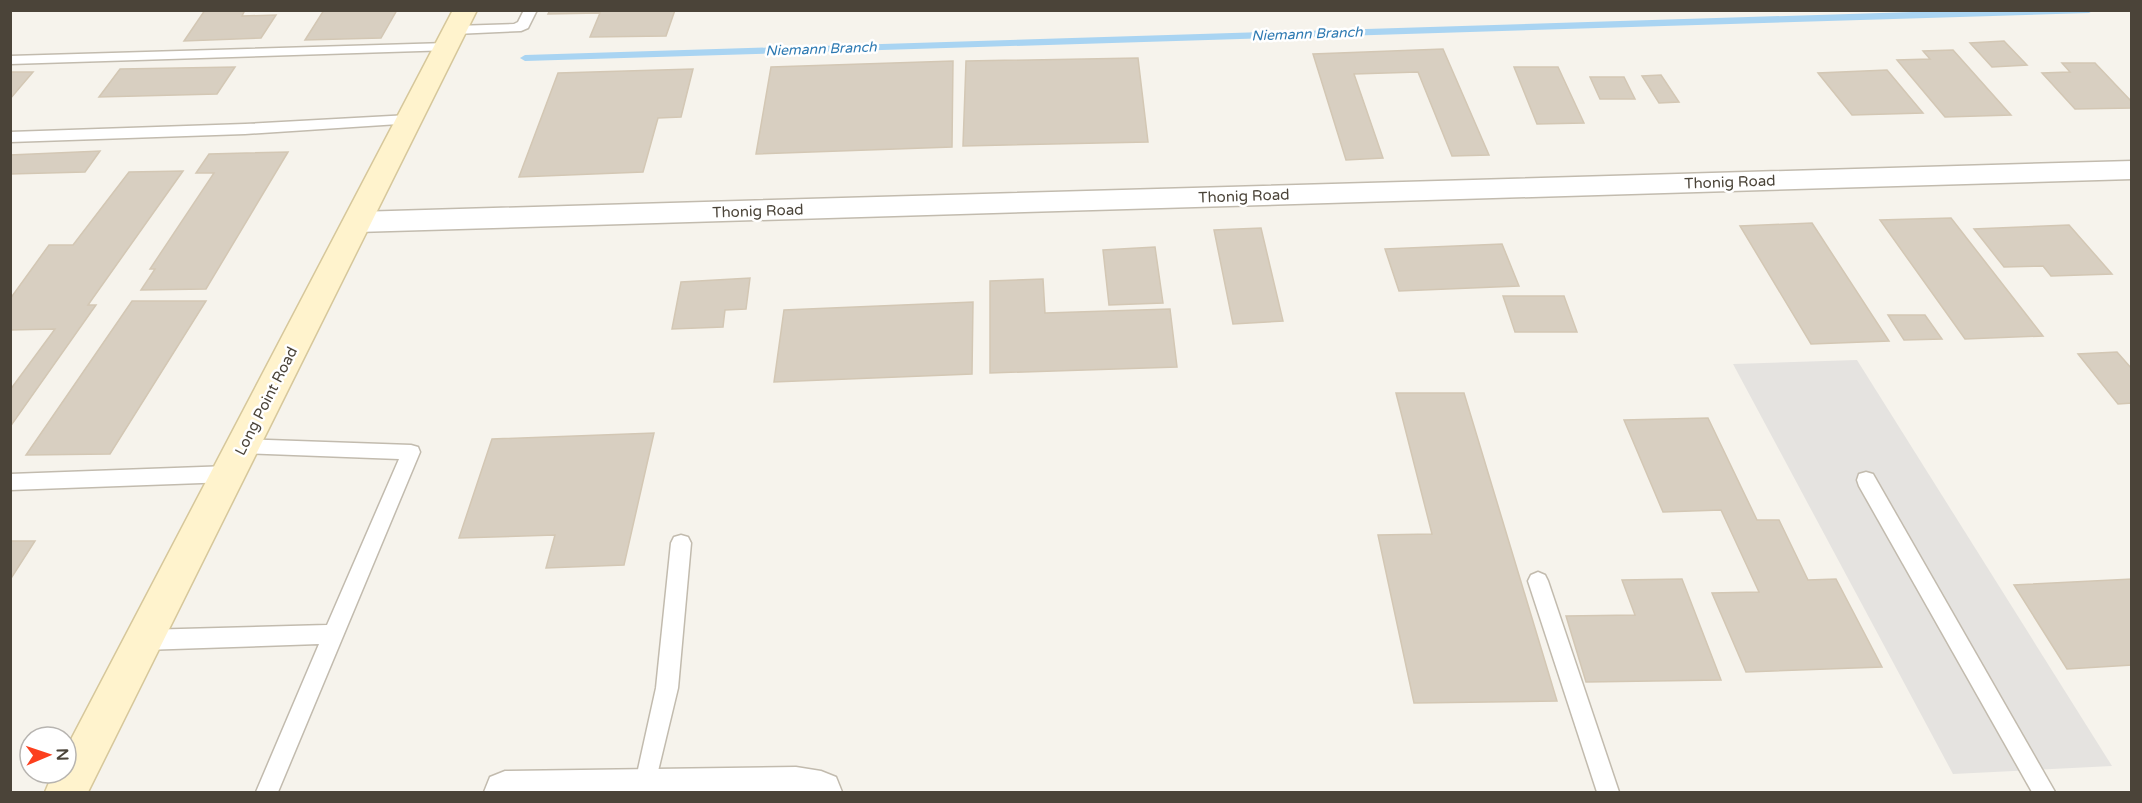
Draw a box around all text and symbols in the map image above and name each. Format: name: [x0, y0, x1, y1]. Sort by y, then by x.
water label: Niemann Branch: [1251, 24, 1363, 44]
water label: Niemann Branch: [765, 39, 877, 59]
street label: Thonig Road: [1684, 171, 1776, 193]
street label: Thonig Road: [1198, 185, 1290, 207]
street label: Thonig Road: [712, 200, 804, 222]
street label: Long Point Road: [231, 344, 301, 458]
north arrow: [18, 725, 78, 785]
text: N: [52, 748, 72, 761]

